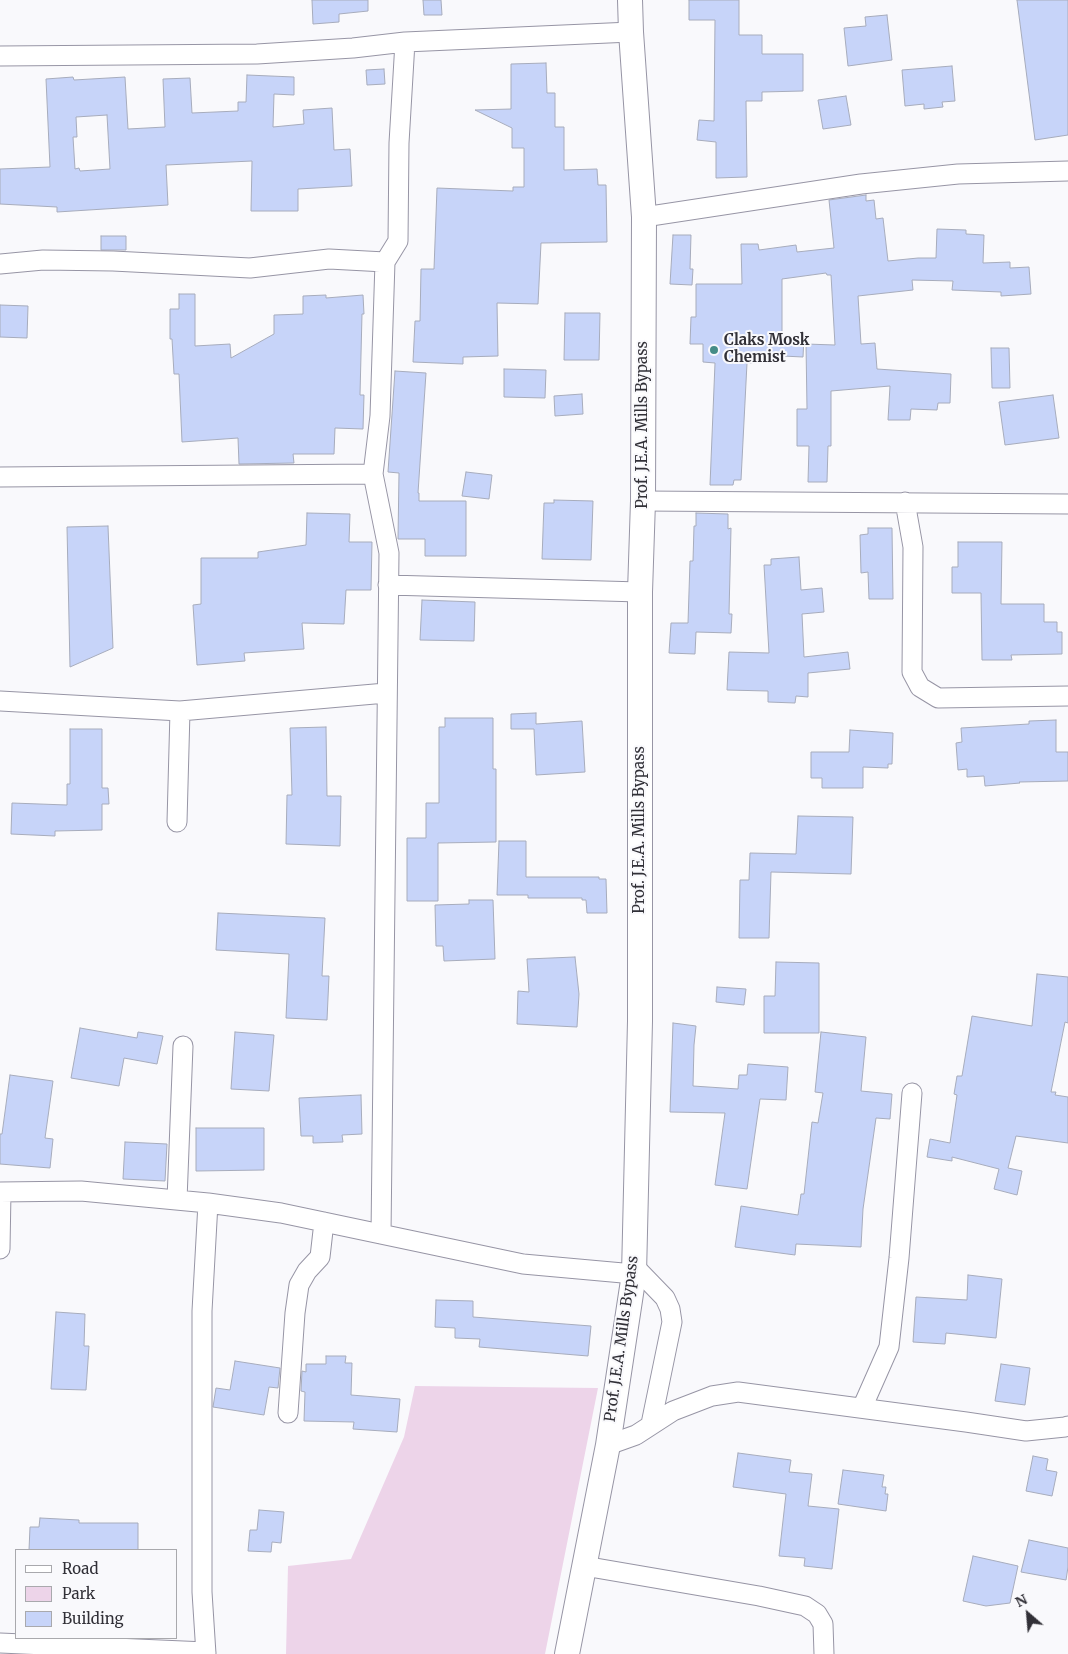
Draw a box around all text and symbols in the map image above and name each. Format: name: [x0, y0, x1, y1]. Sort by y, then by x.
place label: Claks Mosk Chemist: [724, 332, 810, 367]
street label: Prof. J.E.A. Mills Bypass: [634, 341, 652, 509]
marker: Claks Mosk Chemist: [708, 344, 720, 356]
street label: Prof. J.E.A. Mills Bypass: [631, 746, 649, 914]
street label: Prof. J.E.A. Mills Bypass: [601, 1255, 643, 1423]
legend: [15, 1549, 178, 1639]
text: Road: [62, 1559, 98, 1578]
text: Park: [62, 1584, 95, 1603]
north arrow: [1003, 1589, 1053, 1639]
text: N: [1012, 1590, 1030, 1611]
text: Building: [62, 1609, 124, 1628]

